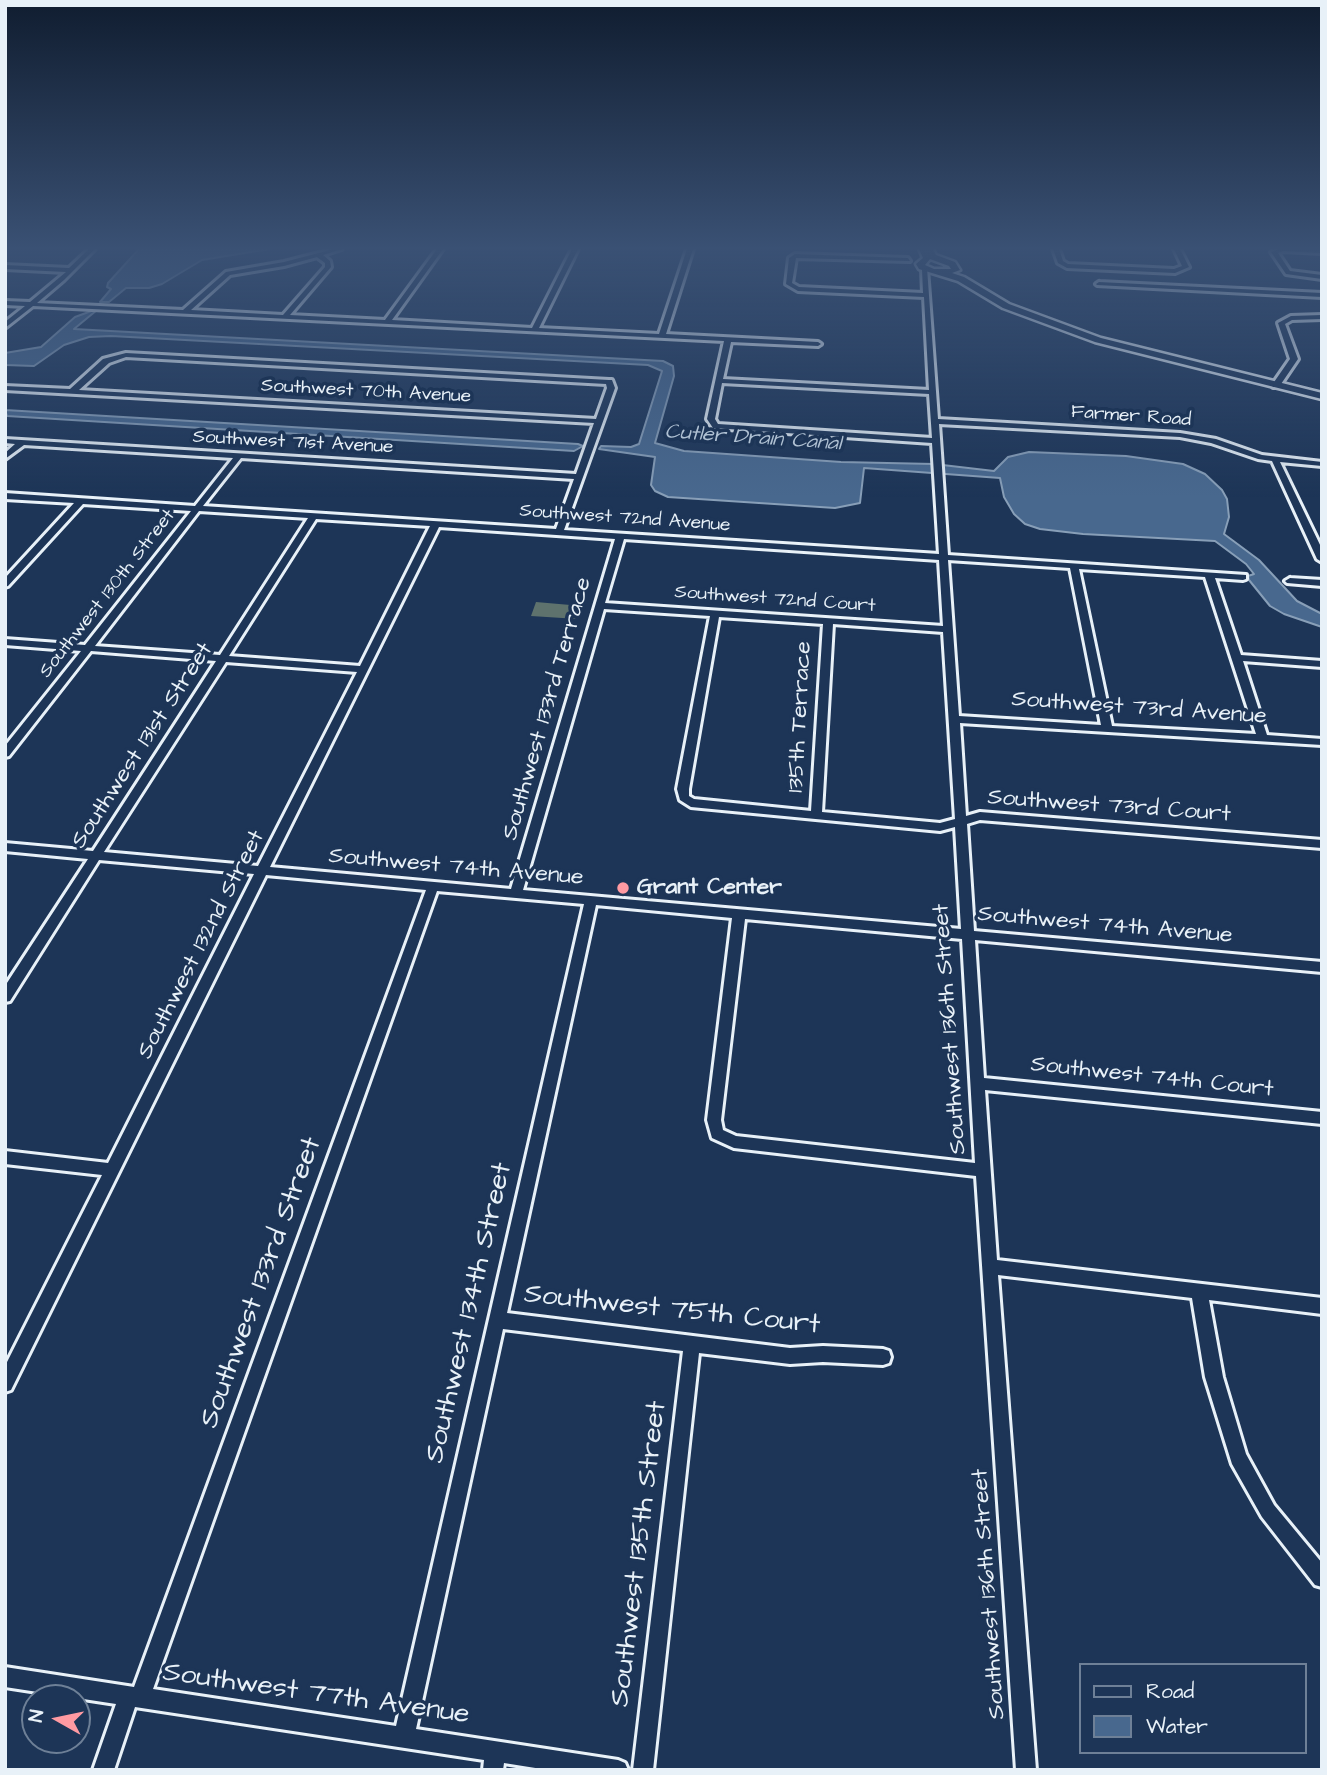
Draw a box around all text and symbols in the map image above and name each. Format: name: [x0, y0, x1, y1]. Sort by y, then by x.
street label: Southwest 70th Avenue: [260, 375, 472, 409]
street label: Farmer Road: [1070, 401, 1192, 433]
water label: Cutler Drain Canal: [664, 420, 842, 458]
street label: Southwest 71st Avenue: [192, 426, 394, 460]
street label: Southwest 72nd Avenue: [519, 500, 731, 538]
street label: Southwest 130th Street: [35, 505, 181, 683]
street label: Southwest 133rd Terrace: [497, 574, 599, 844]
street label: Southwest 72nd Court: [674, 582, 876, 618]
street label: Southwest 131st Street: [66, 638, 220, 854]
street label: 135th Terrace: [783, 641, 819, 793]
street label: Southwest 73rd Avenue: [1011, 686, 1267, 732]
street label: Southwest 73rd Court: [987, 785, 1231, 829]
street label: Southwest 132nd Street: [132, 826, 272, 1064]
street label: Southwest 74th Avenue: [327, 843, 585, 893]
place label: Grant Center: [637, 874, 782, 902]
marker: Grant Center: [615, 880, 631, 896]
street label: Southwest 74th Avenue: [976, 901, 1234, 951]
street label: Southwest 136th Street: [928, 903, 974, 1155]
street label: Southwest 74th Court: [1029, 1052, 1275, 1104]
street label: Southwest 133rd Street: [194, 1133, 330, 1433]
street label: Southwest 134th Street: [419, 1160, 521, 1466]
street label: Southwest 75th Court: [522, 1279, 822, 1343]
street label: Southwest 135th Street: [605, 1399, 675, 1709]
street label: Southwest 136th Street: [967, 1468, 1013, 1720]
street label: Southwest 77th Avenue: [160, 1657, 472, 1733]
legend: [1078, 1663, 1306, 1754]
text: Road: [1146, 1677, 1194, 1706]
north arrow: [21, 1684, 91, 1754]
text: N: [22, 1708, 51, 1724]
text: Water: [1146, 1712, 1208, 1741]

